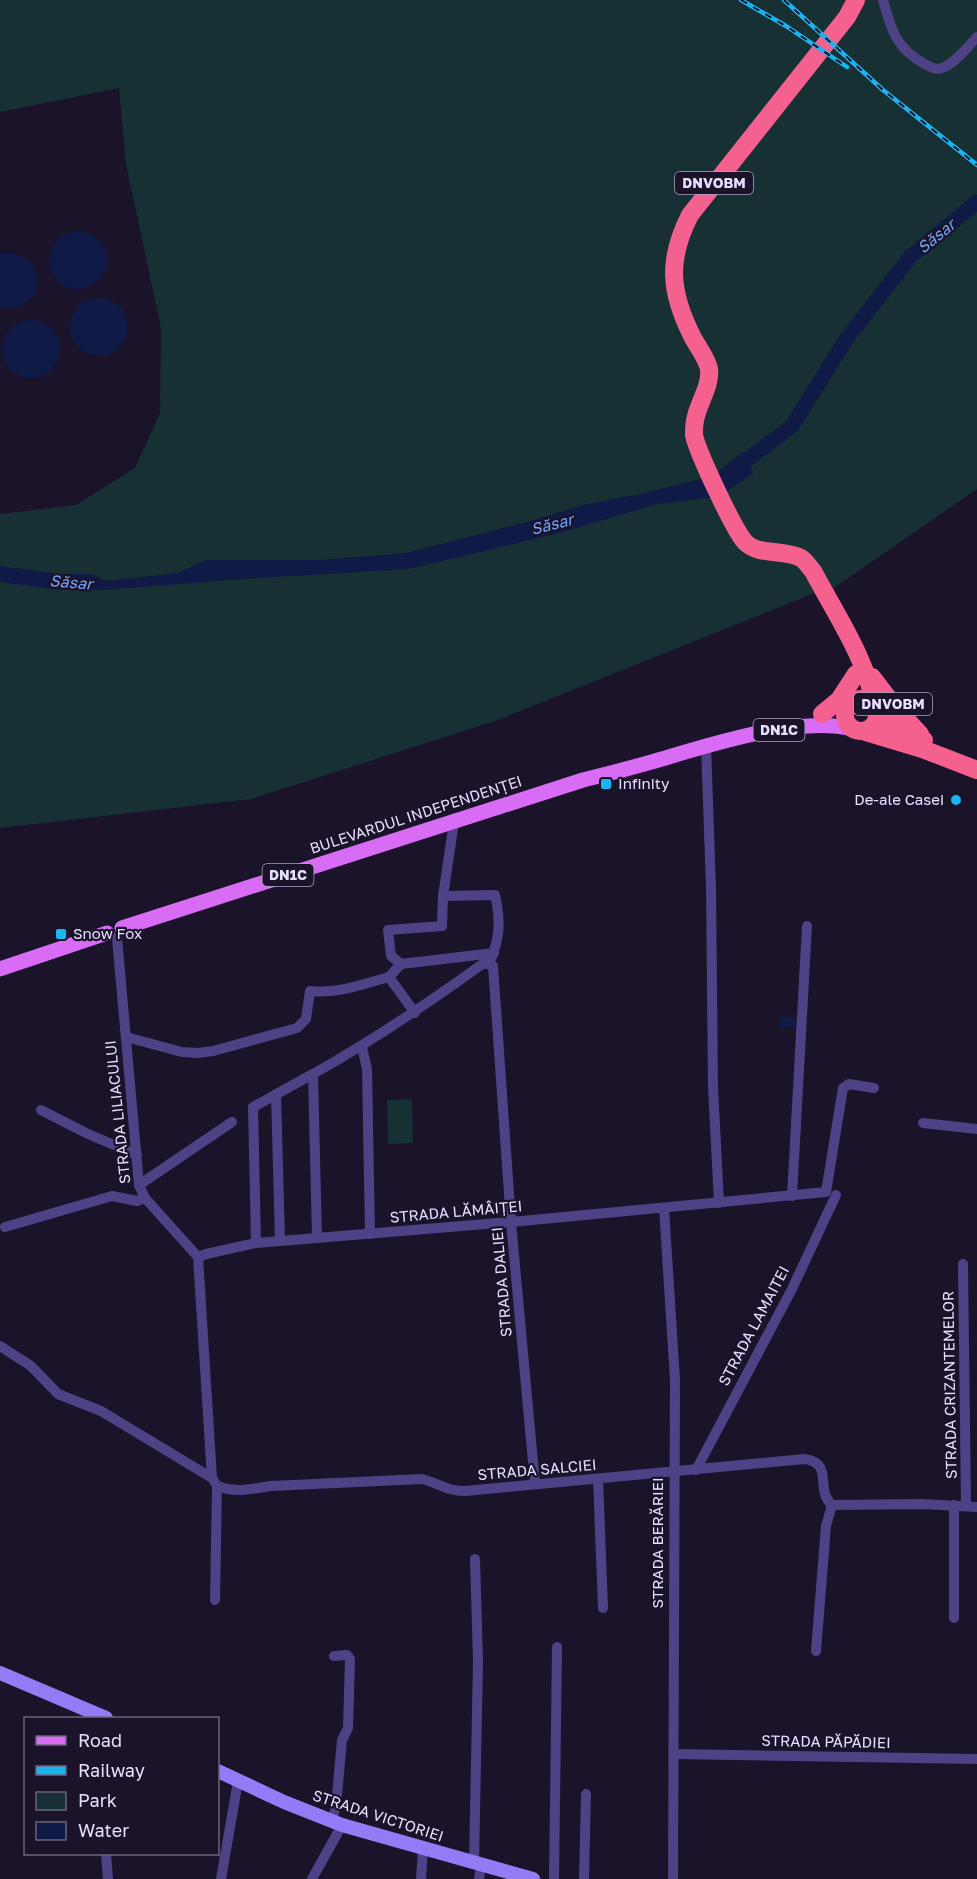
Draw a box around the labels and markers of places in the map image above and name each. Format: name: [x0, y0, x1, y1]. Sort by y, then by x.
place label: Infinity: [618, 774, 670, 792]
marker: Infinity: [599, 777, 613, 791]
place label: De-ale Casei: [854, 790, 944, 808]
marker: De-ale Casei: [949, 793, 963, 807]
place label: Snow Fox: [73, 924, 142, 942]
marker: Snow Fox: [54, 927, 68, 941]

